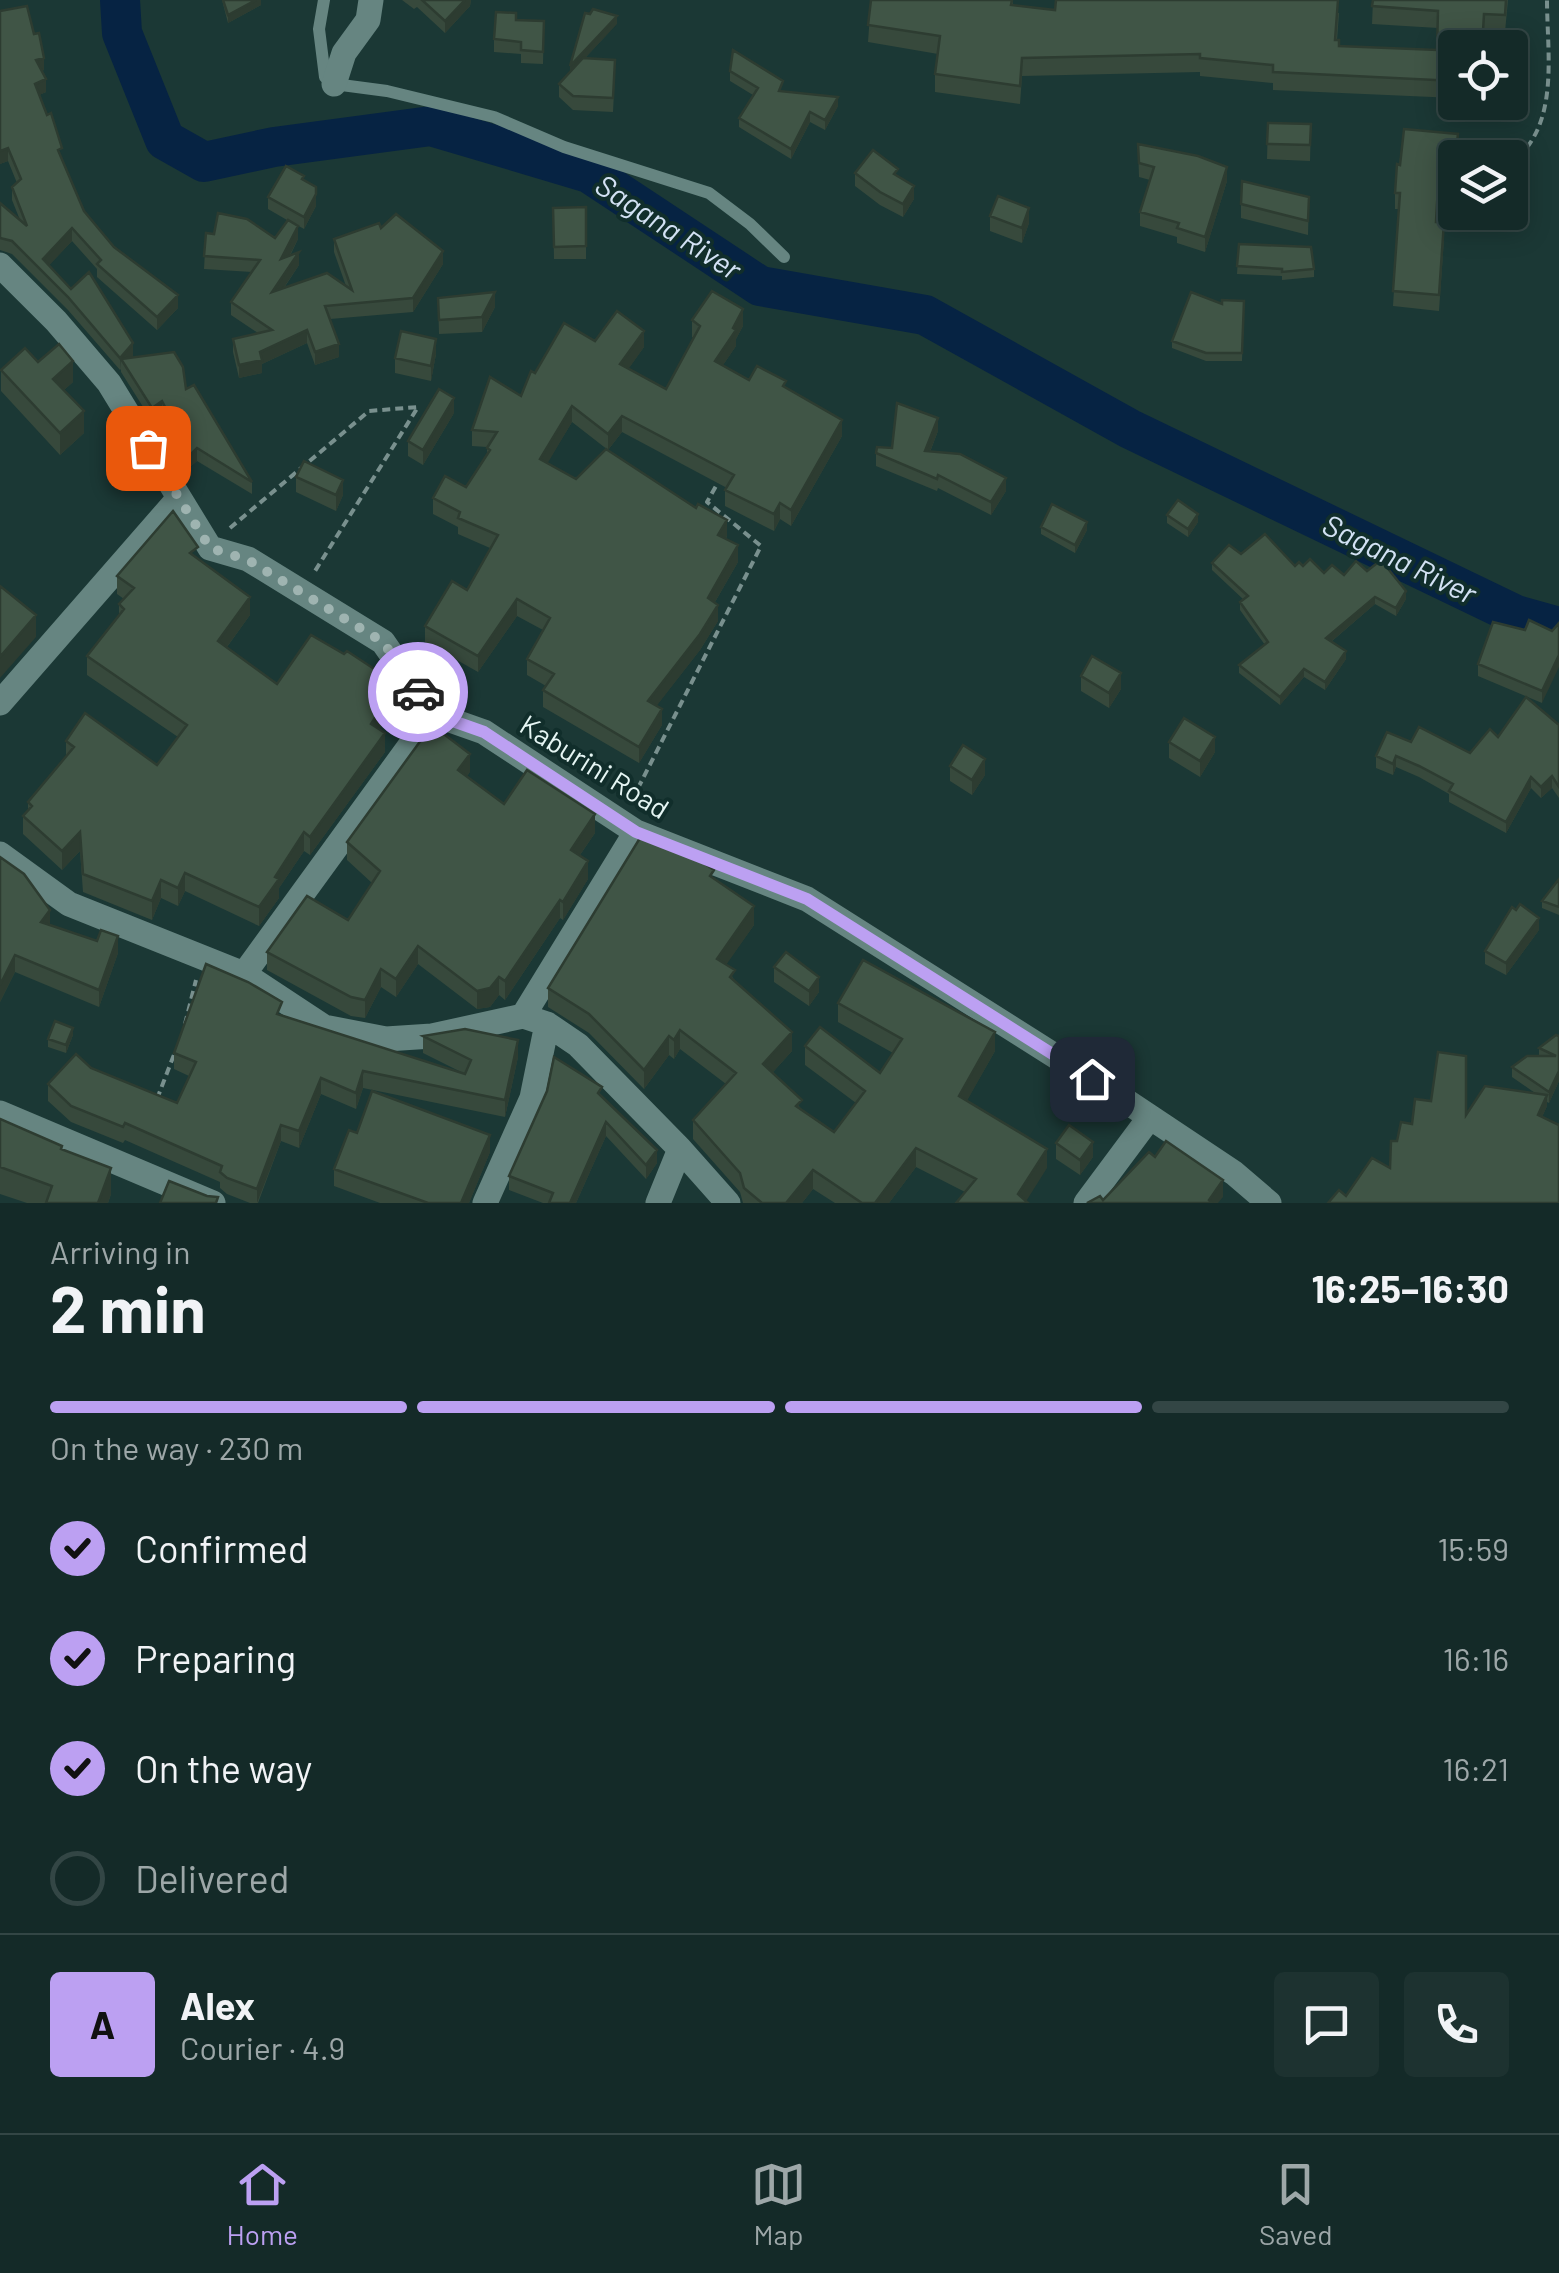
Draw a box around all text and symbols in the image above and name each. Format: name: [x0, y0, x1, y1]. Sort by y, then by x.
map controls: [1438, 30, 1528, 230]
button: locate: [1438, 30, 1528, 120]
button: layers: [1438, 140, 1528, 230]
water label: Sagana River: [589, 166, 750, 287]
pin: [106, 406, 191, 491]
icon: bag: [121, 421, 176, 476]
water label: Sagana River: [1317, 505, 1484, 611]
courier: [368, 642, 468, 742]
icon: car: [391, 665, 446, 720]
street label: Kaburini Road: [514, 707, 676, 825]
pin: [1050, 1037, 1135, 1122]
icon: home: [1065, 1052, 1120, 1107]
text: Arriving in: [50, 1232, 190, 1270]
text: 16:25–16:30: [1312, 1265, 1509, 1311]
text: 2 min: [50, 1268, 206, 1346]
text: On the way · 230 m: [50, 1428, 303, 1466]
icon: check: [50, 1521, 105, 1576]
text: Confirmed: [135, 1525, 308, 1571]
text: 15:59: [1437, 1529, 1509, 1567]
icon: check: [50, 1631, 105, 1686]
text: Preparing: [135, 1635, 296, 1681]
text: 16:16: [1443, 1639, 1509, 1677]
icon: check: [50, 1741, 105, 1796]
text: On the way: [135, 1745, 312, 1791]
text: 16:21: [1443, 1749, 1509, 1787]
text: Delivered: [135, 1855, 289, 1901]
button: chat: [1274, 1972, 1379, 2077]
button: phone: [1404, 1972, 1509, 2077]
text: Alex: [180, 1982, 255, 2028]
text: A: [90, 2001, 115, 2047]
text: Courier · 4.9: [180, 2028, 345, 2066]
tab: Home: [227, 2157, 298, 2251]
tab: Map: [751, 2157, 806, 2251]
tab: Saved: [1259, 2157, 1332, 2251]

